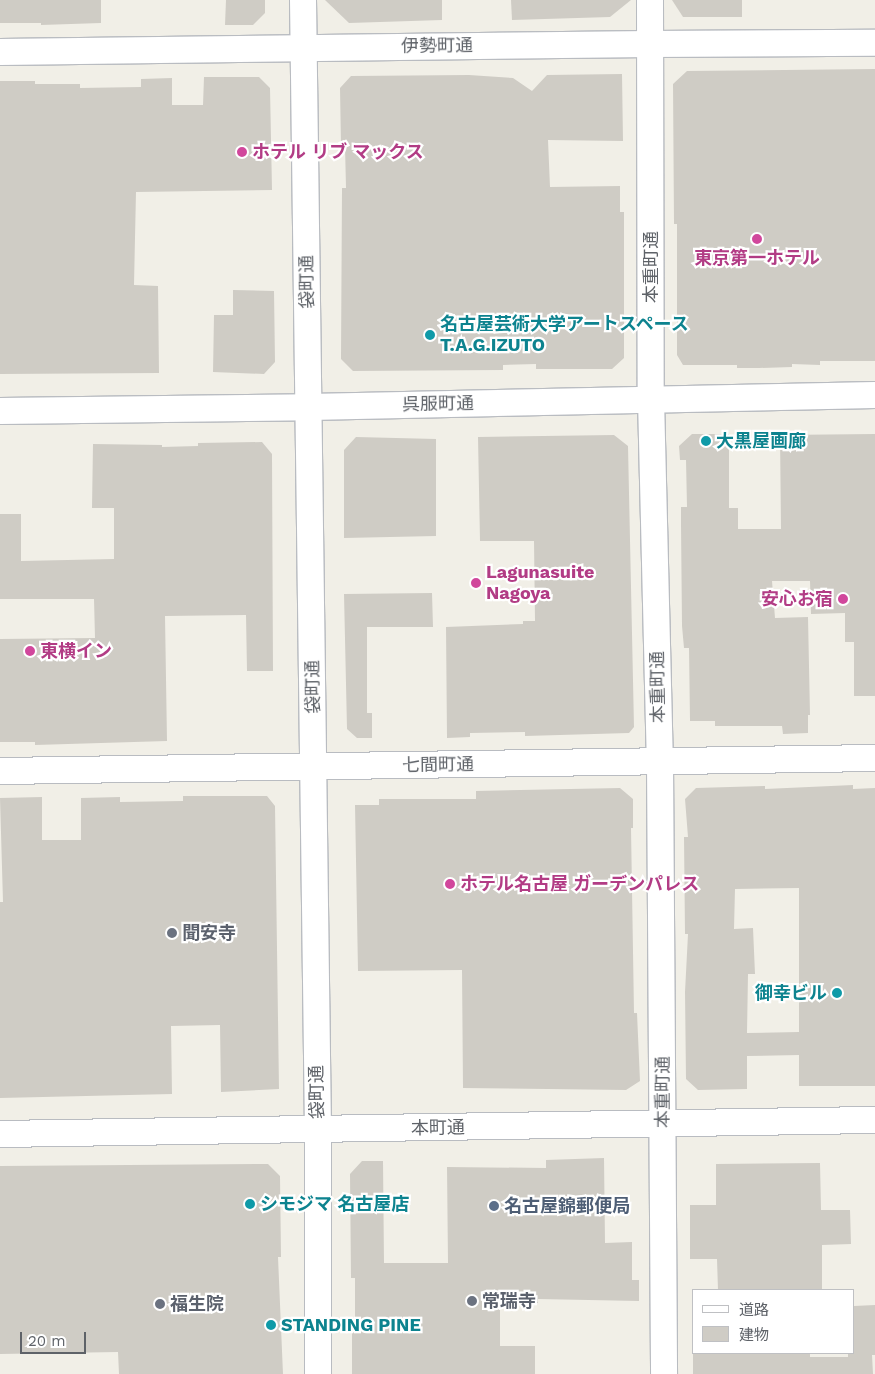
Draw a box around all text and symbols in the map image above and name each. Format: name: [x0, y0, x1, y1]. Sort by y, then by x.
street label: 伊勢町通: [401, 35, 473, 57]
place label: ホテル リブ マックス: [252, 141, 424, 163]
marker: ホテル リブ マックス: [236, 146, 248, 158]
street label: 本重町通: [640, 231, 662, 303]
marker: 東京第一ホテル: [751, 233, 763, 245]
place label: 東京第一ホテル: [694, 247, 820, 269]
street label: 袋町通: [296, 255, 318, 309]
place label: 名古屋芸術大学アートスペース T.A.G.IZUTO: [440, 314, 691, 356]
marker: 名古屋芸術大学アートスペース T.A.G.IZUTO: [424, 329, 436, 341]
street label: 呉服町通: [402, 393, 474, 415]
place label: 大黒屋画廊: [716, 430, 806, 452]
marker: 大黒屋画廊: [700, 435, 712, 447]
place label: Lagunasuite Nagoya: [486, 562, 594, 604]
marker: Lagunasuite Nagoya: [470, 577, 482, 589]
place label: 安心お宿: [761, 588, 833, 610]
marker: 安心お宿: [837, 593, 849, 605]
place label: 東横イン: [40, 640, 112, 662]
marker: 東横イン: [24, 645, 36, 657]
street label: 本重町通: [647, 651, 669, 723]
street label: 袋町通: [302, 660, 324, 714]
street label: 七間町通: [402, 754, 474, 776]
place label: ホテル名古屋 ガーデンパレス: [460, 873, 699, 895]
marker: ホテル名古屋 ガーデンパレス: [444, 878, 456, 890]
place label: 聞安寺: [182, 922, 236, 944]
marker: 聞安寺: [166, 927, 178, 939]
place label: 御幸ビル: [755, 982, 827, 1004]
marker: 御幸ビル: [831, 987, 843, 999]
street label: 本重町通: [652, 1056, 674, 1128]
street label: 袋町通: [306, 1065, 328, 1119]
street label: 本町通: [411, 1117, 465, 1139]
place label: シモジマ 名古屋店: [260, 1193, 409, 1215]
place label: 名古屋錦郵便局: [504, 1195, 630, 1217]
marker: シモジマ 名古屋店: [244, 1198, 256, 1210]
marker: 名古屋錦郵便局: [488, 1200, 500, 1212]
legend: [692, 1289, 855, 1354]
place label: 常瑞寺: [482, 1290, 536, 1312]
place label: 福生院: [170, 1293, 224, 1315]
marker: 常瑞寺: [466, 1295, 478, 1307]
marker: 福生院: [154, 1298, 166, 1310]
text: 道路: [739, 1301, 769, 1319]
place label: STANDING PINE: [281, 1314, 421, 1336]
marker: STANDING PINE: [265, 1319, 277, 1331]
scale bar: [22, 1322, 89, 1354]
text: 建物: [739, 1326, 769, 1344]
text: 20 m: [28, 1332, 66, 1350]

